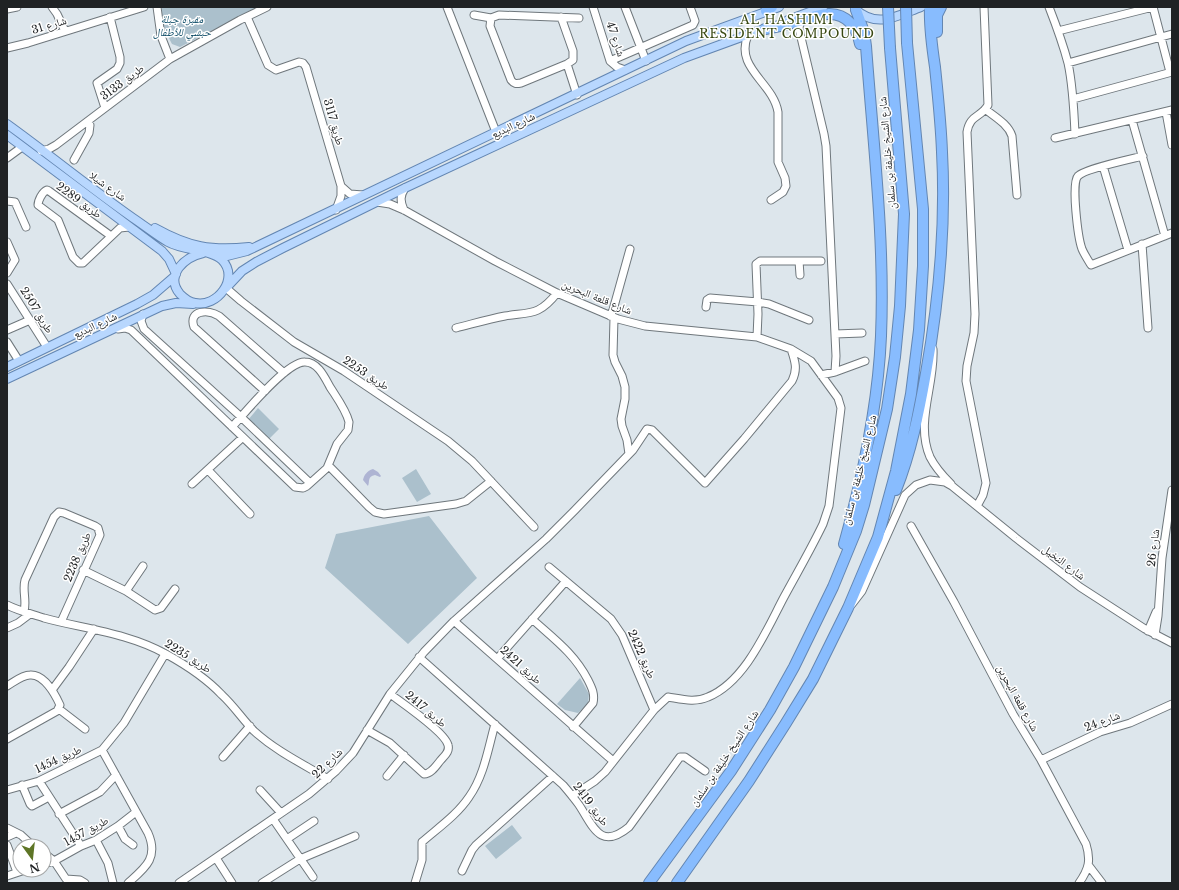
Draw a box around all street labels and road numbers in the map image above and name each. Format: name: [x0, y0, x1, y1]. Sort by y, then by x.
street label: شارع 31: [30, 13, 68, 37]
street label: شارع 47: [604, 20, 628, 58]
street label: طريق 3133: [97, 61, 147, 103]
street label: شارع الشيخ خليفة بن سلمان: [875, 96, 899, 210]
street label: طريق 3117: [321, 97, 347, 147]
street label: شارع البديع: [489, 109, 537, 141]
street label: شارع شيلا: [87, 168, 129, 204]
street label: طريق 2289: [53, 179, 105, 221]
street label: شارع قلعة البحرين: [560, 277, 634, 317]
street label: طريق 2507: [17, 284, 57, 336]
street label: شارع البديع: [71, 309, 119, 341]
street label: طريق 2253: [340, 353, 392, 393]
street label: شارع الشيخ خليفة بن سلمان: [839, 413, 879, 527]
street label: شارع 26: [1144, 528, 1162, 568]
street label: طريق 2238: [60, 530, 94, 584]
street label: شارع النخيل: [1040, 541, 1088, 583]
street label: طريق 2422: [625, 627, 659, 681]
street label: طريق 2235: [162, 636, 214, 676]
street label: طريق 2421: [498, 643, 544, 687]
street label: شارع قلعة البحرين: [994, 662, 1042, 734]
street label: طريق 2417: [403, 688, 449, 730]
street label: شارع الشيخ خليفة بن سلمان: [687, 707, 761, 809]
street label: شارع 24: [1082, 708, 1122, 734]
street label: طريق 1454: [33, 742, 83, 776]
street label: شارع 22: [309, 745, 345, 781]
street label: طريق 2419: [570, 779, 612, 829]
street label: طريق 1457: [61, 813, 111, 849]

